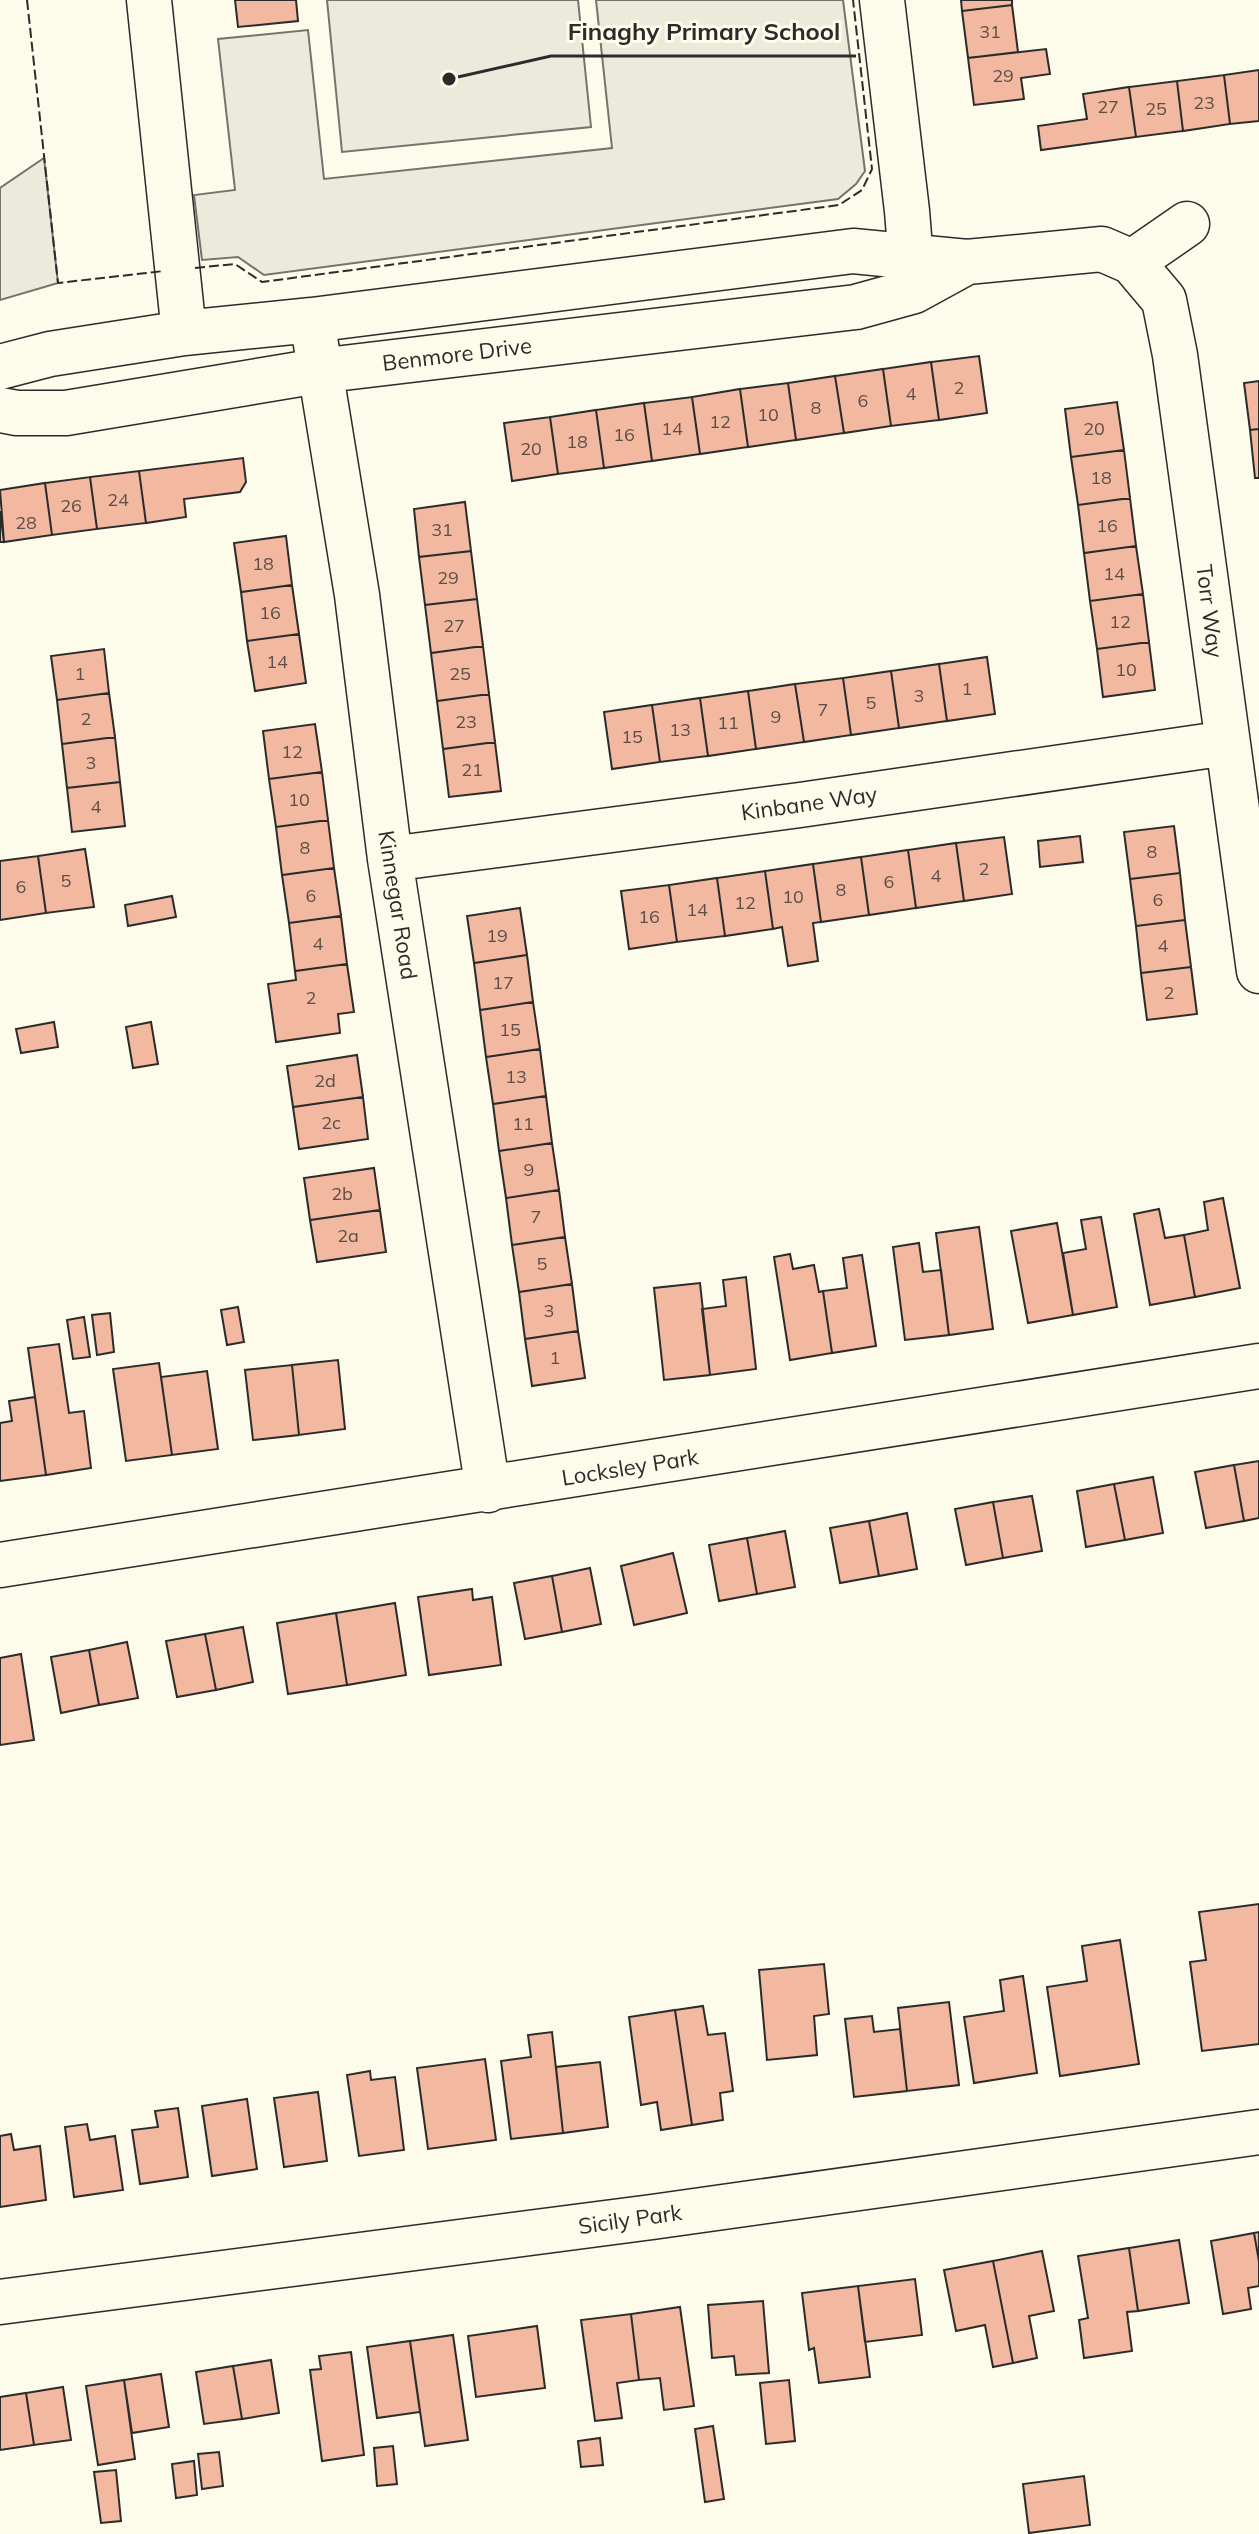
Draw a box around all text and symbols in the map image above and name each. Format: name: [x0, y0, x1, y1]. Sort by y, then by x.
callout: Finaghy Primary School: [551, 8, 856, 56]
text: Finaghy Primary School: [568, 16, 840, 46]
house number: 31: [979, 20, 1001, 43]
house number: 29: [992, 64, 1014, 87]
house number: 23: [1193, 91, 1215, 114]
house number: 27: [1097, 95, 1119, 118]
house number: 25: [1145, 97, 1167, 120]
street label: Benmore Drive: [381, 331, 533, 377]
house number: 2: [954, 376, 964, 399]
house number: 4: [906, 382, 917, 405]
house number: 6: [858, 389, 868, 412]
house number: 8: [811, 396, 821, 419]
house number: 10: [757, 403, 779, 426]
house number: 12: [709, 410, 731, 433]
house number: 14: [661, 417, 683, 440]
house number: 20: [1083, 417, 1105, 440]
house number: 16: [613, 423, 635, 446]
house number: 18: [566, 430, 588, 453]
house number: 20: [520, 437, 542, 460]
house number: 18: [1090, 466, 1112, 489]
house number: 24: [107, 488, 129, 511]
house number: 26: [60, 494, 82, 517]
house number: 28: [15, 511, 37, 534]
house number: 16: [1096, 514, 1118, 537]
house number: 31: [431, 518, 453, 541]
house number: 18: [252, 552, 274, 575]
house number: 14: [1103, 562, 1125, 585]
street label: Torr Way: [1190, 563, 1230, 660]
house number: 29: [437, 566, 459, 589]
house number: 16: [259, 601, 281, 624]
house number: 12: [1109, 610, 1131, 633]
house number: 27: [443, 614, 465, 637]
house number: 14: [266, 650, 288, 673]
house number: 10: [1115, 658, 1137, 681]
house number: 1: [75, 662, 85, 685]
house number: 25: [449, 662, 471, 685]
house number: 1: [962, 677, 972, 700]
house number: 3: [914, 684, 924, 707]
house number: 5: [866, 691, 877, 714]
house number: 7: [818, 698, 828, 721]
house number: 9: [771, 705, 781, 728]
house number: 2: [81, 707, 91, 730]
house number: 23: [455, 710, 477, 733]
house number: 11: [717, 711, 739, 734]
house number: 13: [669, 718, 691, 741]
house number: 15: [621, 725, 643, 748]
house number: 12: [281, 740, 303, 763]
house number: 3: [86, 751, 96, 774]
house number: 21: [461, 758, 483, 781]
street label: Kinbane Way: [739, 780, 879, 826]
house number: 10: [288, 788, 310, 811]
house number: 4: [91, 795, 102, 818]
street label: Kinnegar Road: [372, 828, 424, 982]
house number: 8: [300, 836, 310, 859]
house number: 8: [1147, 840, 1157, 863]
house number: 2: [979, 857, 989, 880]
house number: 4: [931, 864, 942, 887]
house number: 5: [61, 869, 72, 892]
house number: 6: [884, 870, 894, 893]
house number: 6: [16, 875, 26, 898]
house number: 8: [836, 878, 846, 901]
house number: 6: [306, 884, 316, 907]
house number: 10: [782, 885, 804, 908]
house number: 6: [1153, 888, 1163, 911]
house number: 12: [734, 891, 756, 914]
house number: 14: [686, 898, 708, 921]
house number: 16: [638, 905, 660, 928]
house number: 19: [486, 924, 508, 947]
house number: 4: [313, 932, 324, 955]
house number: 4: [1158, 934, 1169, 957]
house number: 17: [492, 971, 514, 994]
house number: 2: [1164, 981, 1174, 1004]
house number: 2: [306, 986, 316, 1009]
house number: 15: [499, 1018, 521, 1041]
house number: 13: [505, 1065, 527, 1088]
house number: 2d: [314, 1069, 336, 1092]
house number: 2c: [321, 1111, 341, 1134]
house number: 11: [512, 1112, 534, 1135]
house number: 9: [524, 1158, 534, 1181]
house number: 2b: [331, 1182, 353, 1205]
house number: 7: [531, 1205, 541, 1228]
house number: 2a: [337, 1224, 359, 1247]
house number: 5: [537, 1252, 548, 1275]
house number: 3: [544, 1299, 554, 1322]
house number: 1: [550, 1346, 560, 1369]
street label: Locksley Park: [560, 1442, 701, 1492]
street label: Sicily Park: [577, 2198, 684, 2240]

